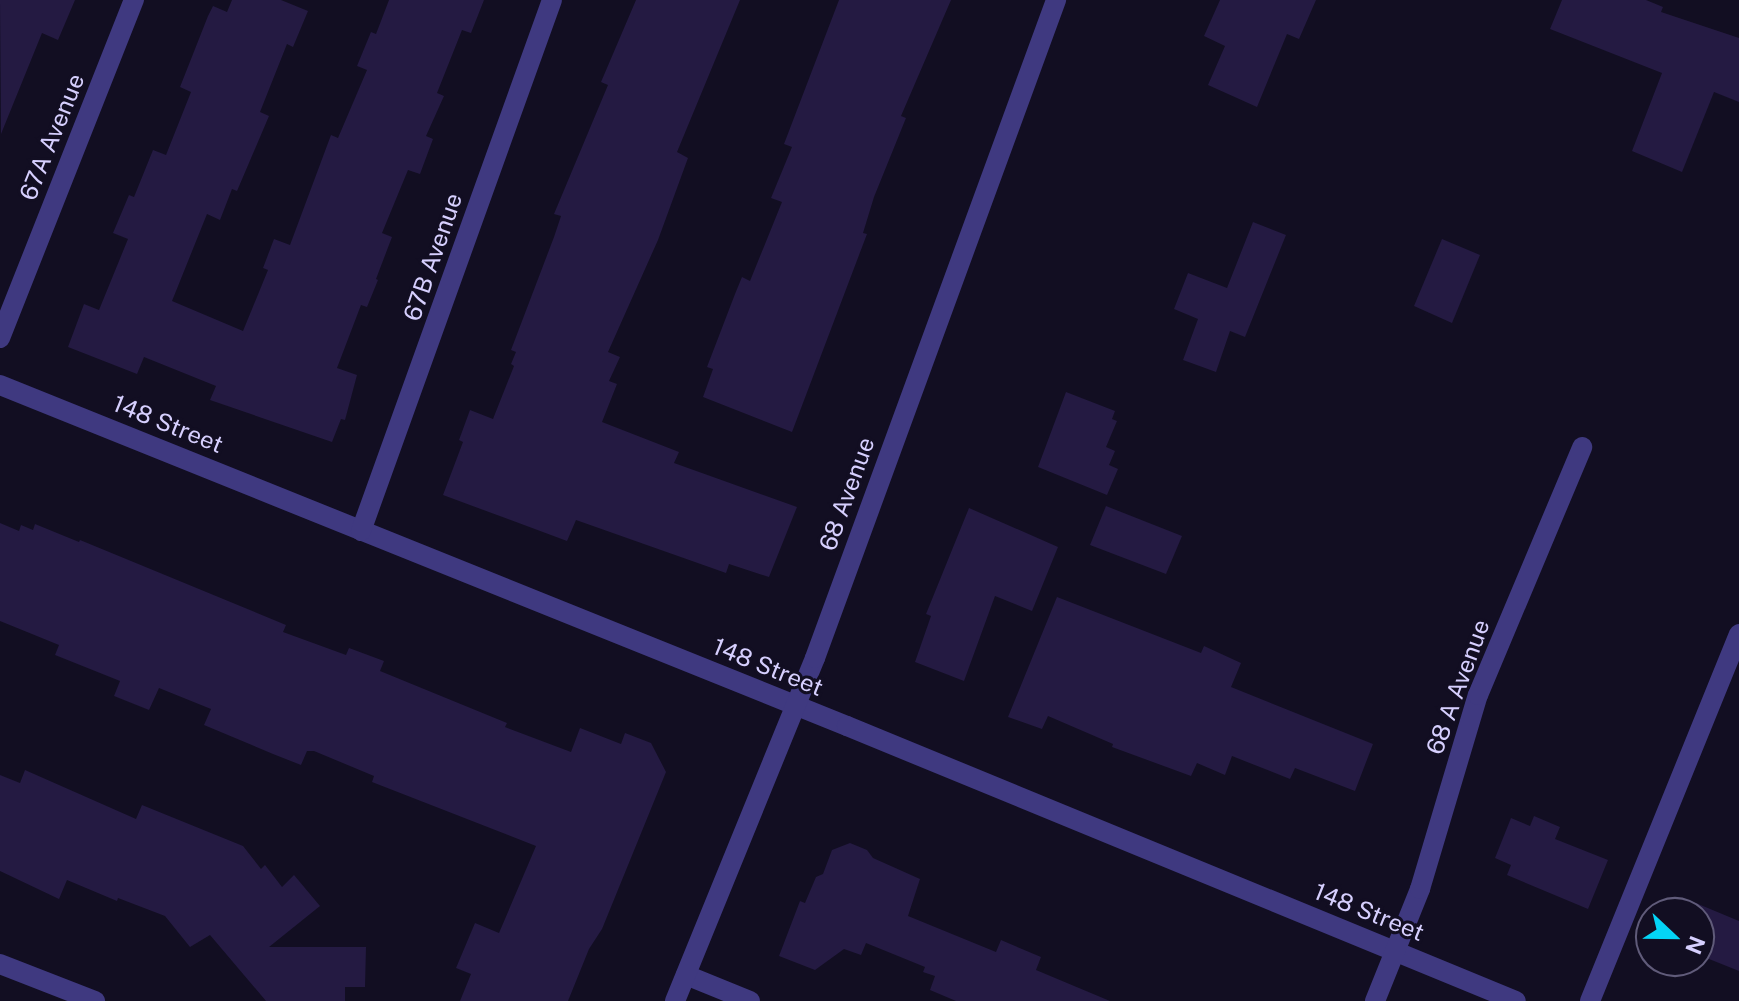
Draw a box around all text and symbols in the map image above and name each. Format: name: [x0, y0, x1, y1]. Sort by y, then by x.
street label: 67A Avenue: [14, 69, 90, 205]
street label: 67B Avenue: [398, 189, 468, 325]
street label: 148 Street: [109, 389, 227, 459]
street label: 68 Avenue: [813, 433, 881, 555]
street label: 68 A Avenue: [1420, 616, 1496, 758]
street label: 148 Street: [709, 632, 827, 702]
street label: 148 Street: [1310, 877, 1428, 947]
north arrow: [1635, 897, 1715, 977]
text: N: [1680, 932, 1711, 958]

